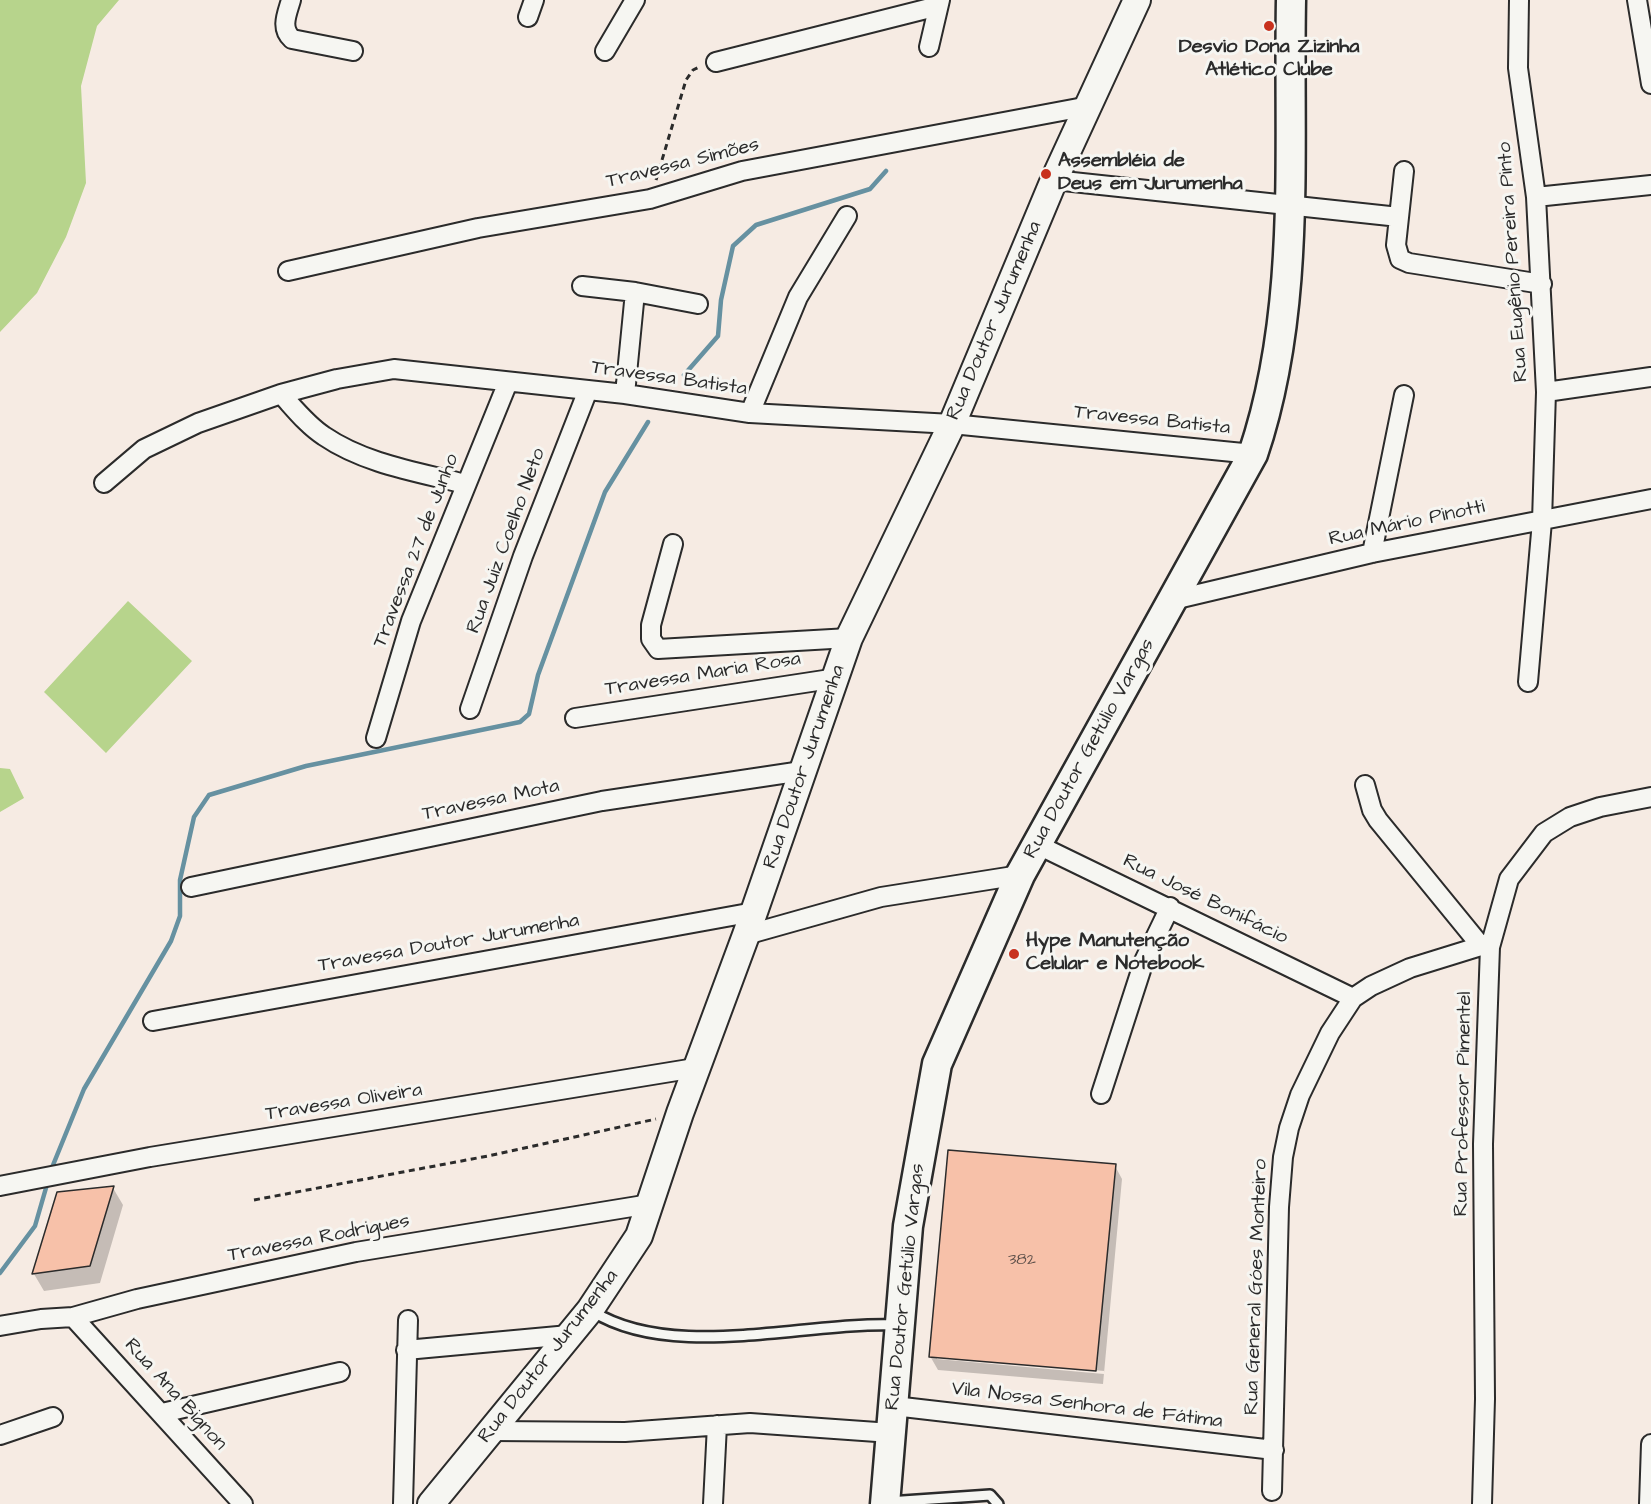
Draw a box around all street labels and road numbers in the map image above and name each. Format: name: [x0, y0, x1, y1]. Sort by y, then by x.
street label: Travessa Simões: [604, 133, 762, 195]
street label: Rua Eugênio Pereira Pinto: [1494, 141, 1534, 383]
street label: Rua Doutor Jurumenha: [942, 218, 1048, 424]
street label: Travessa Batista: [590, 356, 748, 402]
street label: Travessa Batista: [1073, 401, 1231, 441]
street label: Rua Juiz Coelho Neto: [462, 445, 552, 637]
street label: Travessa 27 de Junho: [369, 451, 465, 651]
street label: Rua Mário Pinotti: [1327, 496, 1487, 552]
street label: Rua Doutor Getúlio Vargas: [1019, 635, 1161, 863]
street label: Travessa Maria Rosa: [603, 648, 803, 702]
street label: Rua Doutor Jurumenha: [759, 662, 851, 872]
street label: Travessa Mota: [420, 775, 562, 827]
street label: Rua José Bonifácio: [1118, 850, 1292, 950]
street label: Travessa Doutor Jurumenha: [317, 909, 581, 979]
street label: Rua Professor Pimentel: [1450, 991, 1478, 1217]
street label: Travessa Oliveira: [264, 1079, 424, 1127]
street label: Rua General Góes Monteiro: [1241, 1158, 1273, 1416]
street label: Rua Doutor Getúlio Vargas: [881, 1162, 931, 1412]
street label: Travessa Rodrigues: [226, 1210, 412, 1268]
street label: Rua Doutor Jurumenha: [474, 1265, 624, 1449]
street label: Rua Ana Bignon: [118, 1334, 232, 1456]
street label: Vila Nossa Senhora de Fátima: [950, 1377, 1224, 1435]

